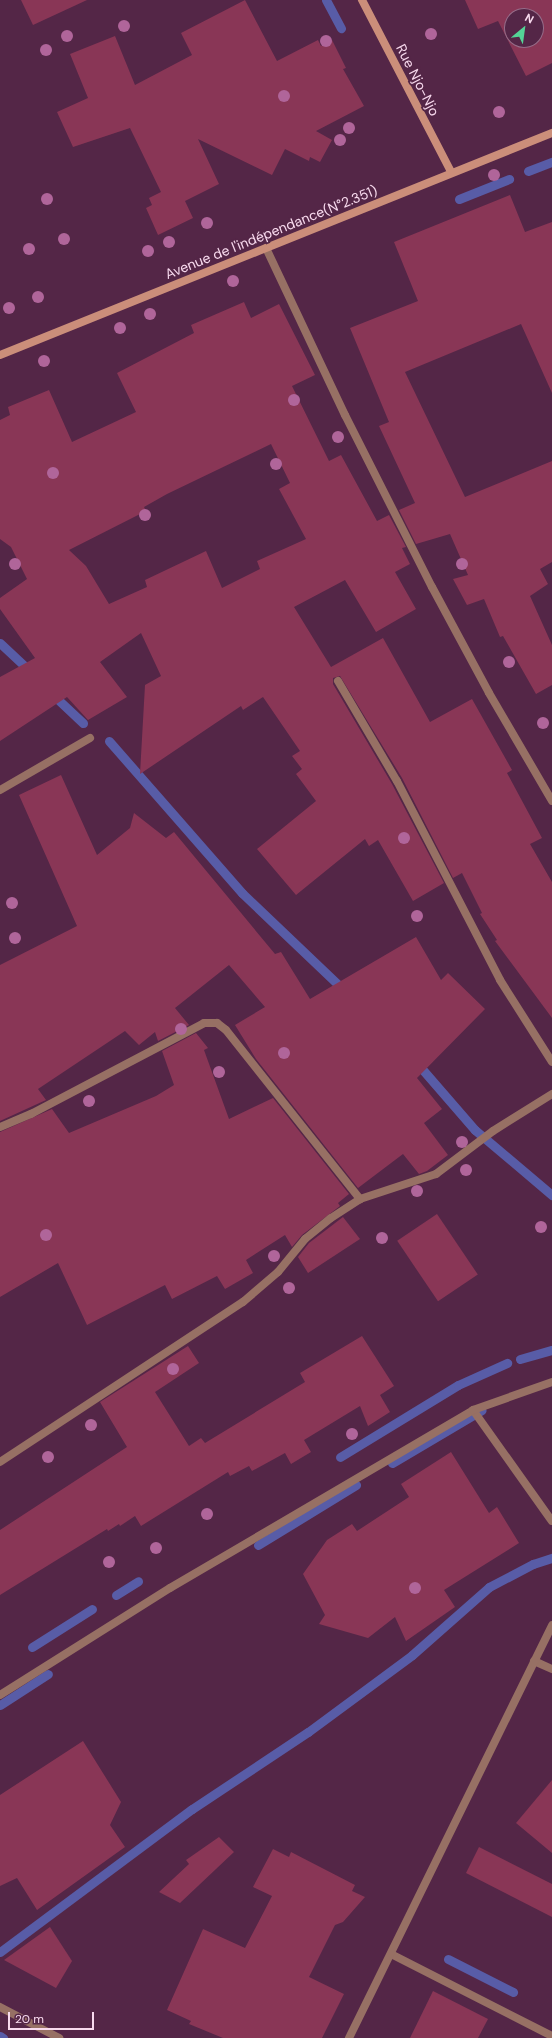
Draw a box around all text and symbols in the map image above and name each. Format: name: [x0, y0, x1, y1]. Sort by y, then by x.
north arrow: [504, 8, 544, 48]
text: N: [522, 10, 536, 26]
street label: Rue Njo-Njo: [393, 41, 443, 119]
street label: Avenue de l'indépendance(N°2.351): [162, 182, 380, 282]
scale bar: [10, 2004, 96, 2030]
text: 20 m: [15, 2011, 44, 2027]

